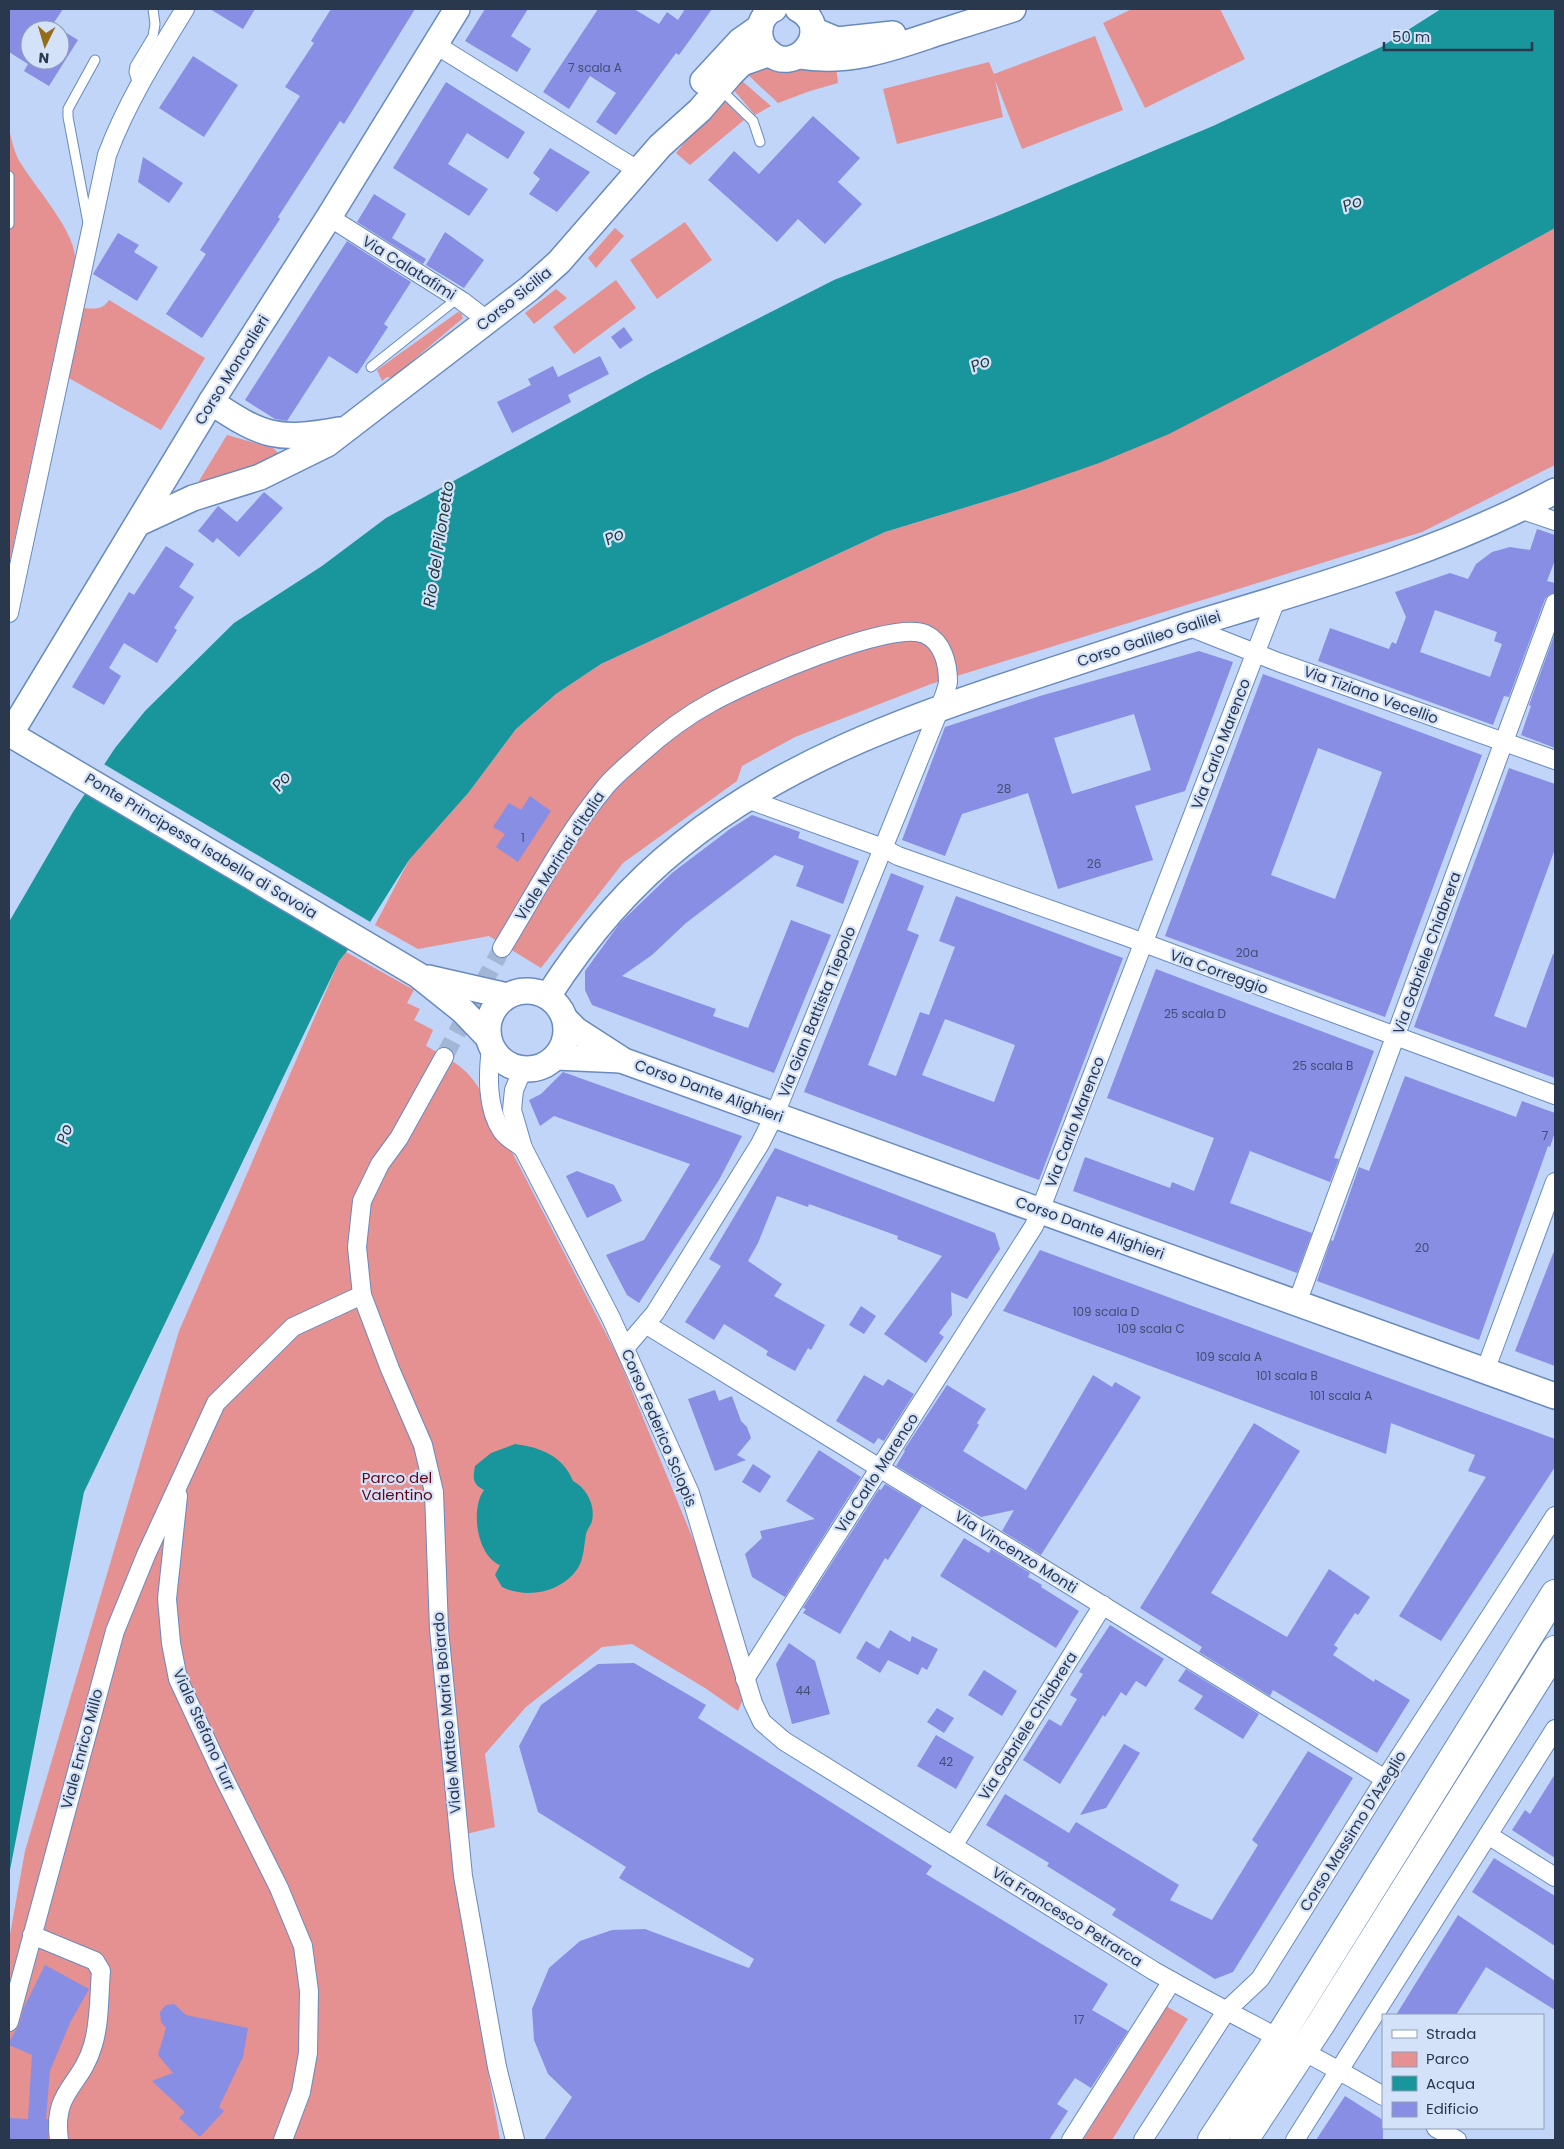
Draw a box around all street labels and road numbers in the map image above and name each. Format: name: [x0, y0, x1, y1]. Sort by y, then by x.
street label: Via Calatafimi: [358, 230, 460, 305]
street label: Corso Sicilia: [472, 262, 556, 335]
street label: Corso Moncalieri: [189, 311, 274, 429]
street label: Corso Galileo Galilei: [1074, 605, 1223, 672]
street label: Via Tiziano Vecellio: [1301, 660, 1442, 729]
street label: Via Carlo Marenco: [1186, 675, 1255, 812]
street label: Ponte Principessa Isabella di Savoia: [81, 768, 321, 923]
street label: Viale Marinai d'Italia: [510, 787, 609, 924]
street label: Via Gabriele Chiabrera: [1387, 869, 1466, 1037]
street label: Via Gian Battista Tiepolo: [773, 923, 860, 1100]
street label: Via Correggio: [1167, 944, 1271, 999]
street label: Via Carlo Marenco: [1040, 1053, 1109, 1190]
street label: Corso Dante Alighieri: [632, 1054, 786, 1127]
street label: Corso Dante Alighieri: [1013, 1191, 1167, 1264]
street label: Corso Federico Sclopis: [617, 1346, 702, 1510]
street label: Via Carlo Marenco: [830, 1409, 923, 1537]
street label: Via Vincenzo Monti: [951, 1505, 1082, 1598]
street label: Viale Matteo Maria Boiardo: [427, 1611, 466, 1815]
street label: Via Gabriele Chiabrera: [973, 1648, 1082, 1804]
street label: Viale Stefano Turr: [168, 1665, 241, 1795]
street label: Viale Enrico Millo: [55, 1686, 108, 1811]
street label: Corso Massimo D'Azeglio: [1294, 1746, 1411, 1915]
street label: Via Francesco Petrarca: [988, 1862, 1147, 1972]

